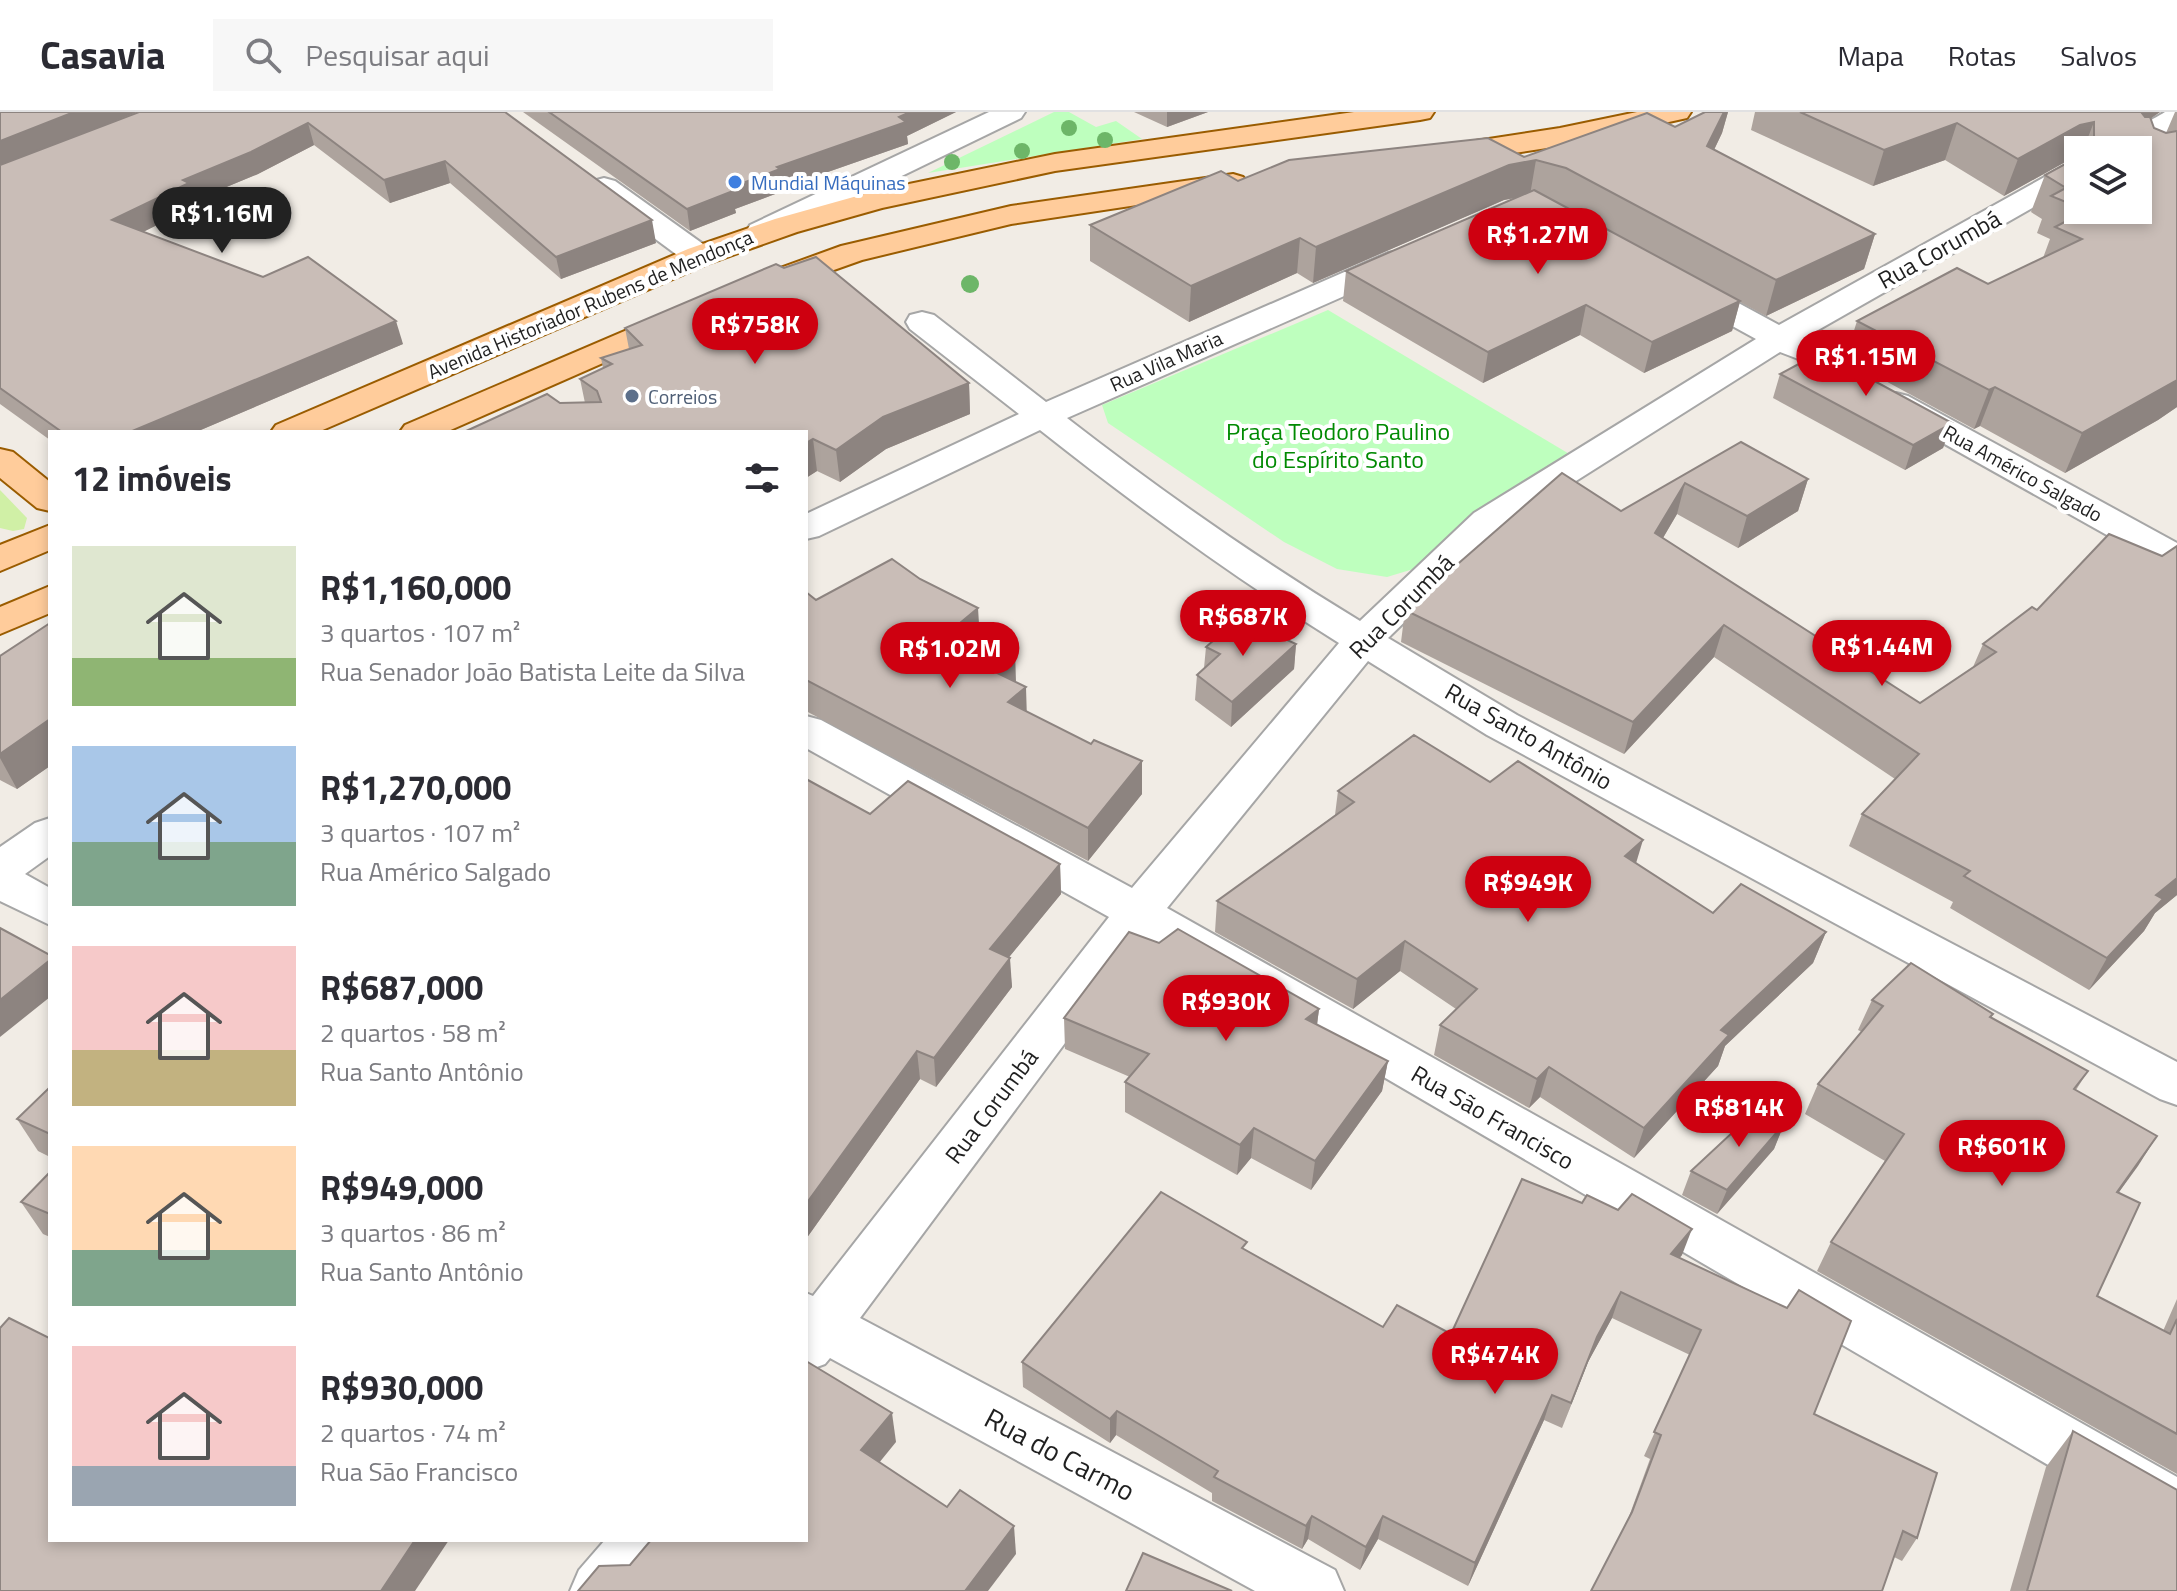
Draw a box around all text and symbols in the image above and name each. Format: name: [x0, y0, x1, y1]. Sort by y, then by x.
search box: [213, 19, 773, 91]
text: Casavia: [40, 26, 165, 84]
text: Pesquisar aqui: [305, 32, 490, 78]
icon: search: [241, 33, 285, 77]
text: Mapa: [1837, 34, 1904, 77]
text: Rotas: [1948, 34, 2016, 77]
text: Salvos: [2060, 34, 2137, 77]
map controls: [2064, 136, 2152, 224]
button: layers: [2064, 136, 2152, 224]
place label: Mundial Máquinas: [751, 167, 906, 198]
marker: Mundial Máquinas: [726, 173, 744, 191]
pin: R$1.16M: [148, 187, 296, 255]
text: R$1.16M: [170, 193, 274, 232]
street label: Rua Corumbá: [1871, 200, 2007, 298]
pin: R$1.27M: [1464, 208, 1612, 276]
text: R$1.27M: [1486, 214, 1590, 253]
street label: Avenida Historiador Rubens de Mendonça: [422, 221, 758, 387]
pin: R$758K: [690, 298, 820, 366]
text: R$758K: [710, 304, 800, 343]
street label: Rua Vila Maria: [1105, 322, 1227, 400]
pin: R$1.15M: [1792, 330, 1940, 398]
text: R$1.15M: [1814, 336, 1918, 375]
place label: Correios: [648, 381, 717, 412]
marker: Correios: [623, 387, 641, 405]
park label: Praça Teodoro Paulino do Espírito Santo: [1226, 413, 1450, 477]
street label: Rua Américo Salgado: [1938, 416, 2108, 530]
text: 12 imóveis: [72, 452, 232, 504]
icon: filters: [740, 456, 784, 500]
street label: Rua Corumbá: [1340, 545, 1462, 667]
text: R$1,160,000: [320, 561, 511, 613]
icon: home: [136, 578, 232, 674]
pin: R$687K: [1178, 590, 1308, 658]
text: R$687K: [1198, 596, 1288, 635]
text: 3 quartos · 107 m²: [320, 613, 520, 652]
pin: R$1.44M: [1808, 620, 1956, 688]
pin: R$1.02M: [876, 622, 1024, 690]
text: R$1.44M: [1830, 626, 1934, 665]
text: R$1.02M: [898, 628, 1002, 667]
text: Rua Senador João Batista Leite da Silva: [320, 652, 745, 691]
street label: Rua Santo Antônio: [1439, 673, 1619, 799]
text: R$1,270,000: [320, 761, 511, 813]
icon: home: [136, 778, 232, 874]
text: 3 quartos · 107 m²: [320, 813, 520, 852]
text: Rua Américo Salgado: [320, 852, 551, 891]
pin: R$949K: [1463, 856, 1593, 924]
text: R$949K: [1483, 862, 1573, 901]
text: R$687,000: [320, 961, 483, 1013]
pin: R$930K: [1161, 975, 1291, 1043]
icon: home: [136, 978, 232, 1074]
text: R$930K: [1181, 981, 1271, 1020]
text: 2 quartos · 58 m²: [320, 1013, 506, 1052]
street label: Rua Corumbá: [936, 1041, 1046, 1171]
text: Rua Santo Antônio: [320, 1052, 524, 1091]
street label: Rua São Francisco: [1405, 1056, 1581, 1178]
pin: R$814K: [1674, 1081, 1804, 1149]
text: R$814K: [1694, 1087, 1784, 1126]
pin: R$601K: [1937, 1120, 2067, 1188]
text: R$601K: [1957, 1126, 2047, 1165]
text: R$949,000: [320, 1161, 483, 1213]
icon: home: [136, 1178, 232, 1274]
text: 3 quartos · 86 m²: [320, 1213, 506, 1252]
text: Rua Santo Antônio: [320, 1252, 524, 1291]
pin: R$474K: [1430, 1328, 1560, 1396]
text: R$474K: [1450, 1334, 1540, 1373]
text: R$930,000: [320, 1361, 483, 1413]
icon: home: [136, 1378, 232, 1474]
street label: Rua do Carmo: [977, 1396, 1143, 1512]
text: 2 quartos · 74 m²: [320, 1413, 506, 1452]
text: Rua São Francisco: [320, 1452, 518, 1491]

